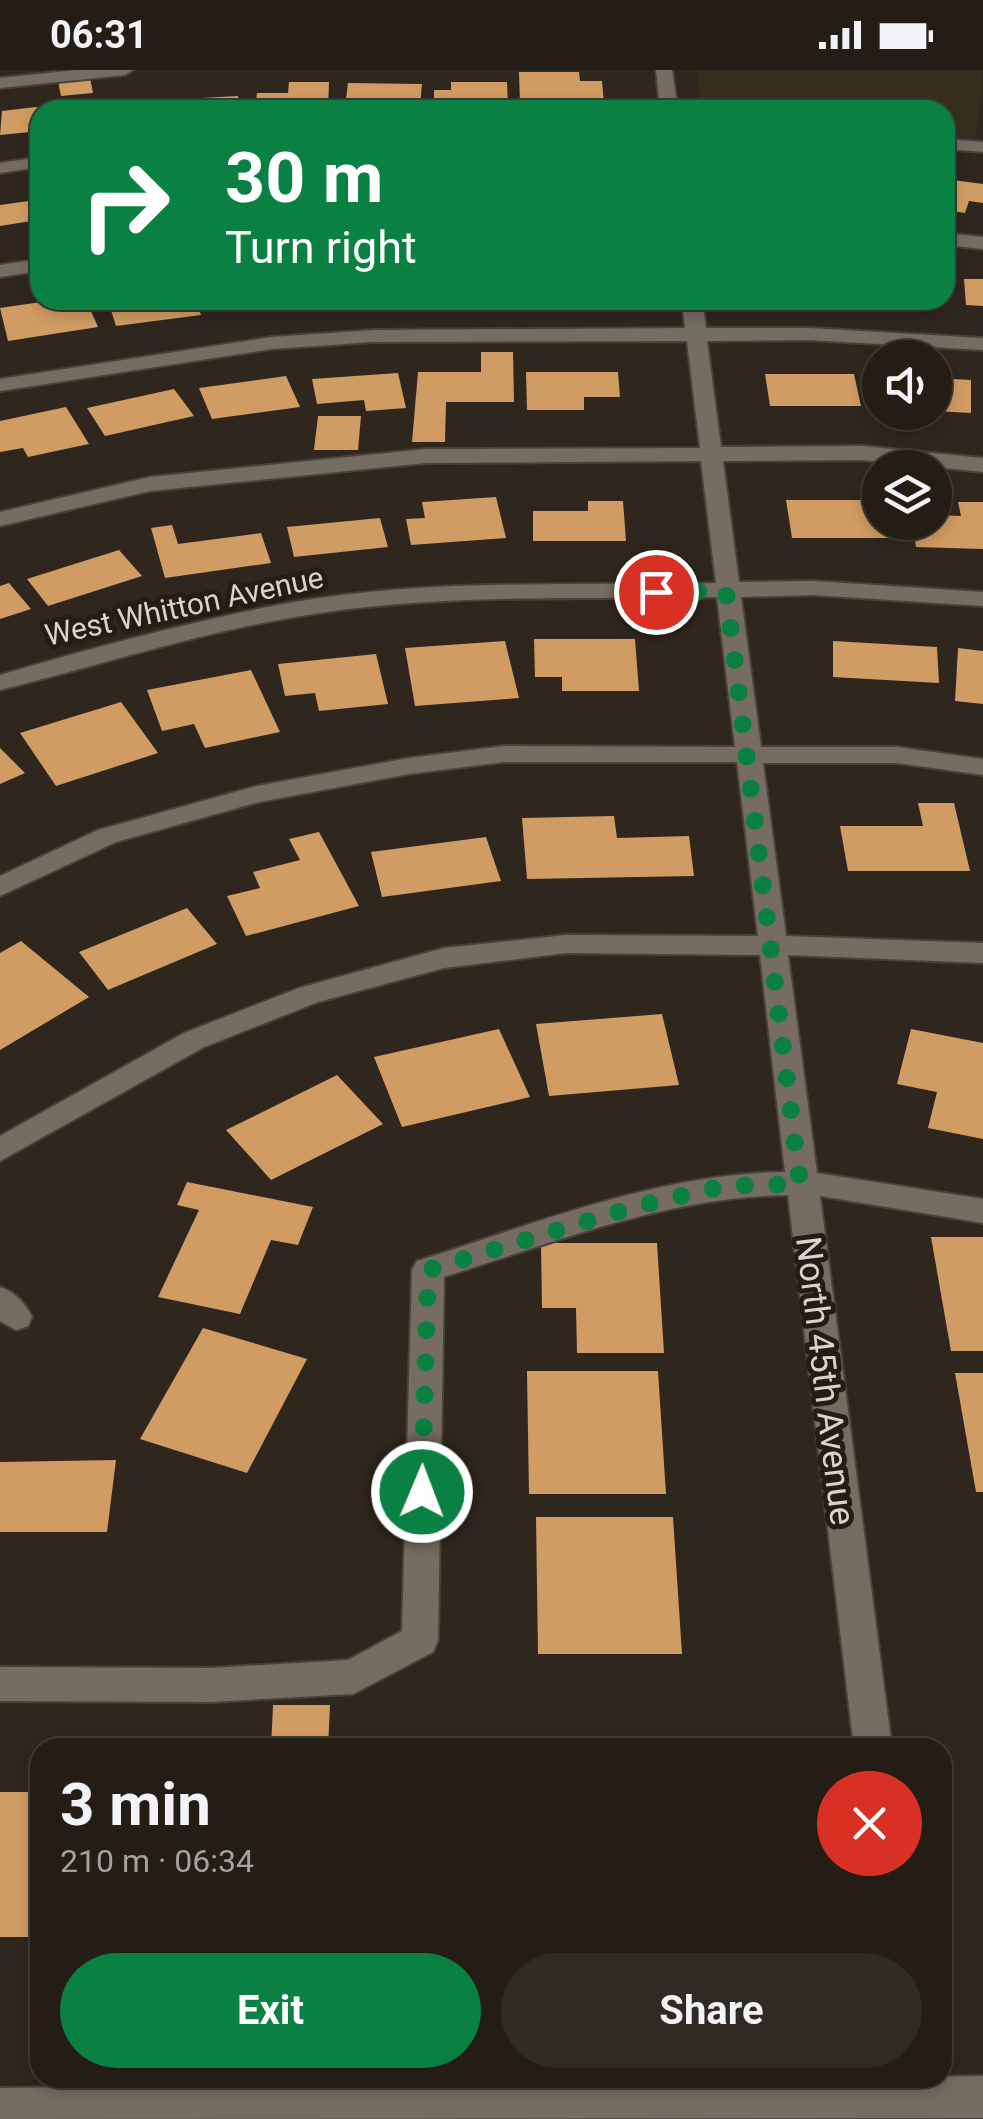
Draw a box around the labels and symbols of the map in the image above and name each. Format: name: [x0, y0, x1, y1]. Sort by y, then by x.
pin: [614, 550, 699, 635]
street label: West Whitton Avenue: [42, 559, 326, 653]
street label: North 45th Avenue: [787, 1234, 863, 1528]
position arrow: [370, 1440, 474, 1544]

